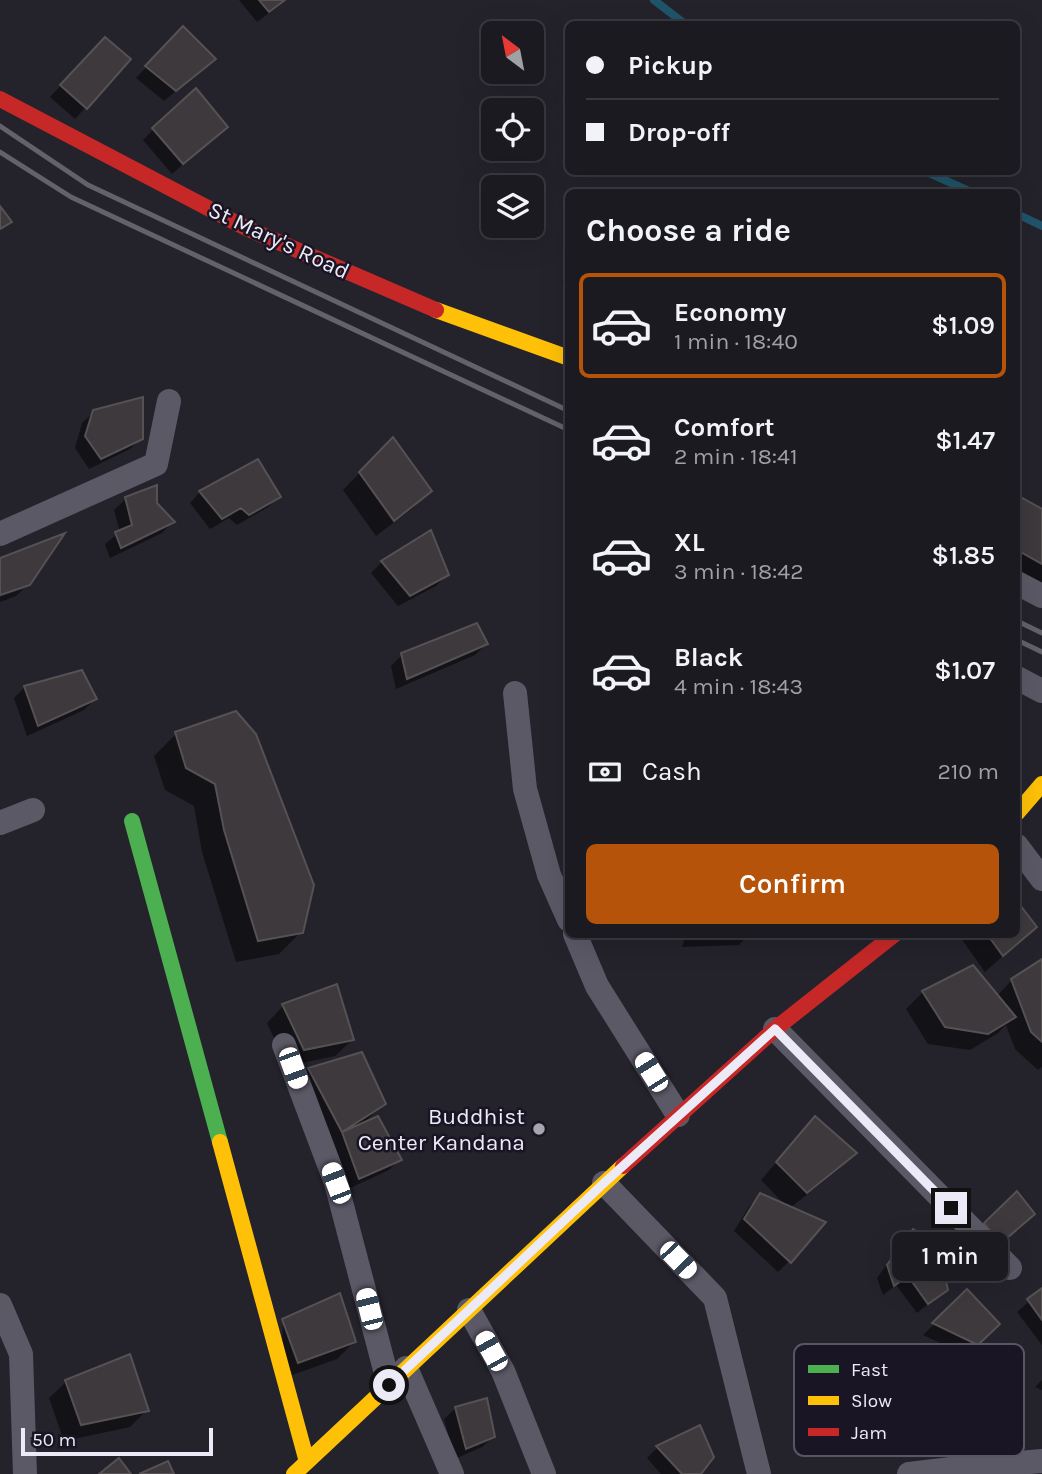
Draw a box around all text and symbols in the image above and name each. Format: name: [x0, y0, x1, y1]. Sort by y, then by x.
north arrow: [481, 21, 544, 84]
map controls: [481, 21, 544, 238]
text: Pickup: [628, 50, 713, 81]
button: locate: [481, 98, 544, 161]
text: Drop-off: [628, 117, 730, 148]
button: layers: [481, 175, 544, 238]
street label: St Mary's Road: [204, 196, 354, 285]
text: Choose a ride: [586, 212, 791, 249]
icon: car: [590, 294, 653, 357]
text: Economy: [674, 297, 786, 328]
text: $1.09: [931, 310, 995, 341]
text: 1 min · 18:40: [674, 328, 798, 355]
icon: car: [590, 409, 653, 472]
text: Comfort: [674, 412, 775, 443]
text: $1.47: [935, 425, 995, 456]
text: 2 min · 18:41: [674, 443, 798, 470]
icon: car: [590, 524, 653, 587]
text: XL: [674, 527, 705, 558]
text: $1.85: [932, 540, 995, 571]
text: 3 min · 18:42: [674, 558, 804, 585]
icon: car: [590, 639, 653, 702]
text: Black: [674, 642, 743, 673]
text: $1.07: [934, 655, 995, 686]
text: 4 min · 18:43: [674, 673, 803, 700]
icon: cash: [586, 753, 624, 791]
text: Cash: [642, 756, 702, 787]
text: 210 m: [937, 758, 999, 785]
button: Confirm: [586, 844, 999, 924]
car: [276, 1045, 311, 1091]
car: [631, 1049, 672, 1095]
place label: Buddhist Center Kandana: [358, 1103, 525, 1156]
marker: Buddhist Center Kandana: [531, 1121, 547, 1137]
car: [319, 1160, 354, 1206]
route end: [935, 1192, 967, 1224]
callout: 1 min: [893, 1232, 1009, 1282]
car: [656, 1238, 701, 1282]
text: 1 min: [921, 1243, 979, 1270]
car: [354, 1286, 385, 1332]
car: [472, 1328, 511, 1374]
legend: [794, 1344, 1024, 1456]
text: Fast: [851, 1359, 888, 1381]
route start: [373, 1369, 405, 1401]
text: Slow: [851, 1390, 892, 1412]
text: Jam: [851, 1422, 887, 1444]
scale bar: [21, 1425, 214, 1457]
text: 50 m: [32, 1429, 76, 1451]

